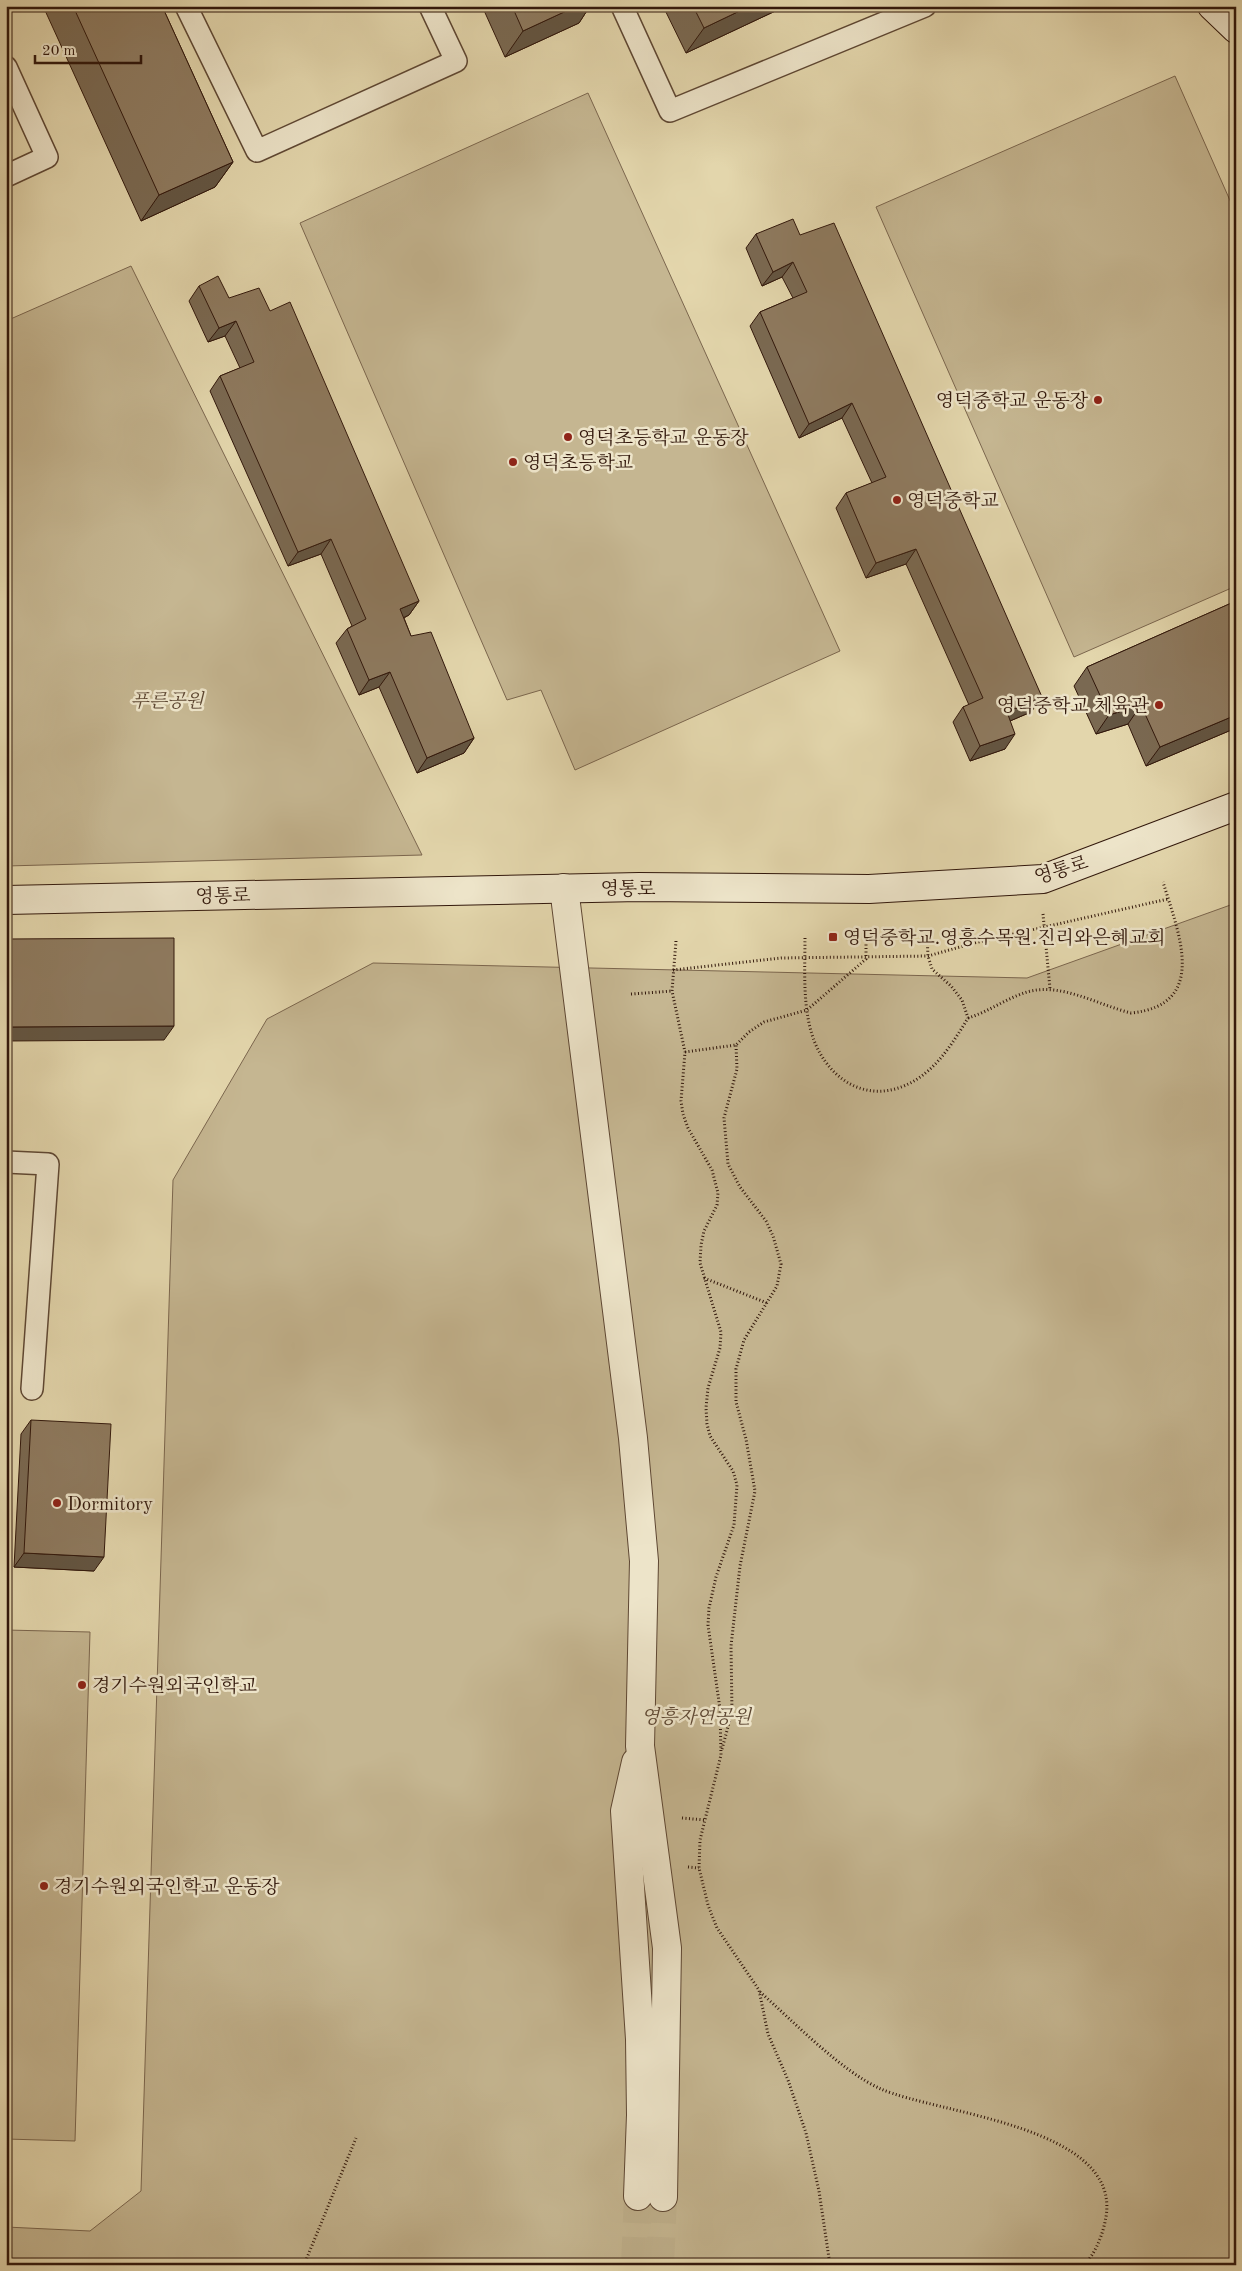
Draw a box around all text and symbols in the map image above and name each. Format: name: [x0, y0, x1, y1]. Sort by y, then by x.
scale bar: [35, 32, 141, 64]
text: 20 m: [42, 44, 76, 59]
place label: 영덕중학교 운동장: [936, 391, 1089, 412]
marker: 영덕중학교 운동장: [1092, 394, 1104, 406]
place label: 영덕초등학교 운동장: [578, 428, 749, 449]
marker: 영덕초등학교 운동장: [562, 431, 574, 443]
place label: 영덕초등학교: [523, 453, 633, 474]
marker: 영덕초등학교: [507, 456, 519, 468]
place label: 영덕중학교: [907, 491, 999, 512]
marker: 영덕중학교: [891, 494, 903, 506]
park label: 푸른공원: [130, 690, 205, 712]
place label: 영덕중학교 체육관: [997, 696, 1150, 717]
marker: 영덕중학교 체육관: [1153, 699, 1165, 711]
street label: 영통로: [1032, 852, 1091, 889]
street label: 영통로: [600, 879, 656, 900]
street label: 영통로: [195, 886, 251, 907]
place label: 영덕중학교.영흥수목원.진리와은혜교회: [843, 927, 1166, 949]
marker: 영덕중학교.영흥수목원.진리와은혜교회: [827, 931, 839, 943]
place label: Dormitory: [67, 1496, 153, 1515]
marker: Dormitory: [51, 1497, 63, 1509]
place label: 경기수원외국인학교: [92, 1676, 257, 1697]
marker: 경기수원외국인학교: [76, 1679, 88, 1691]
park label: 영흥자연공원: [641, 1706, 753, 1728]
place label: 경기수원외국인학교 운동장: [54, 1877, 280, 1898]
marker: 경기수원외국인학교 운동장: [38, 1880, 50, 1892]

